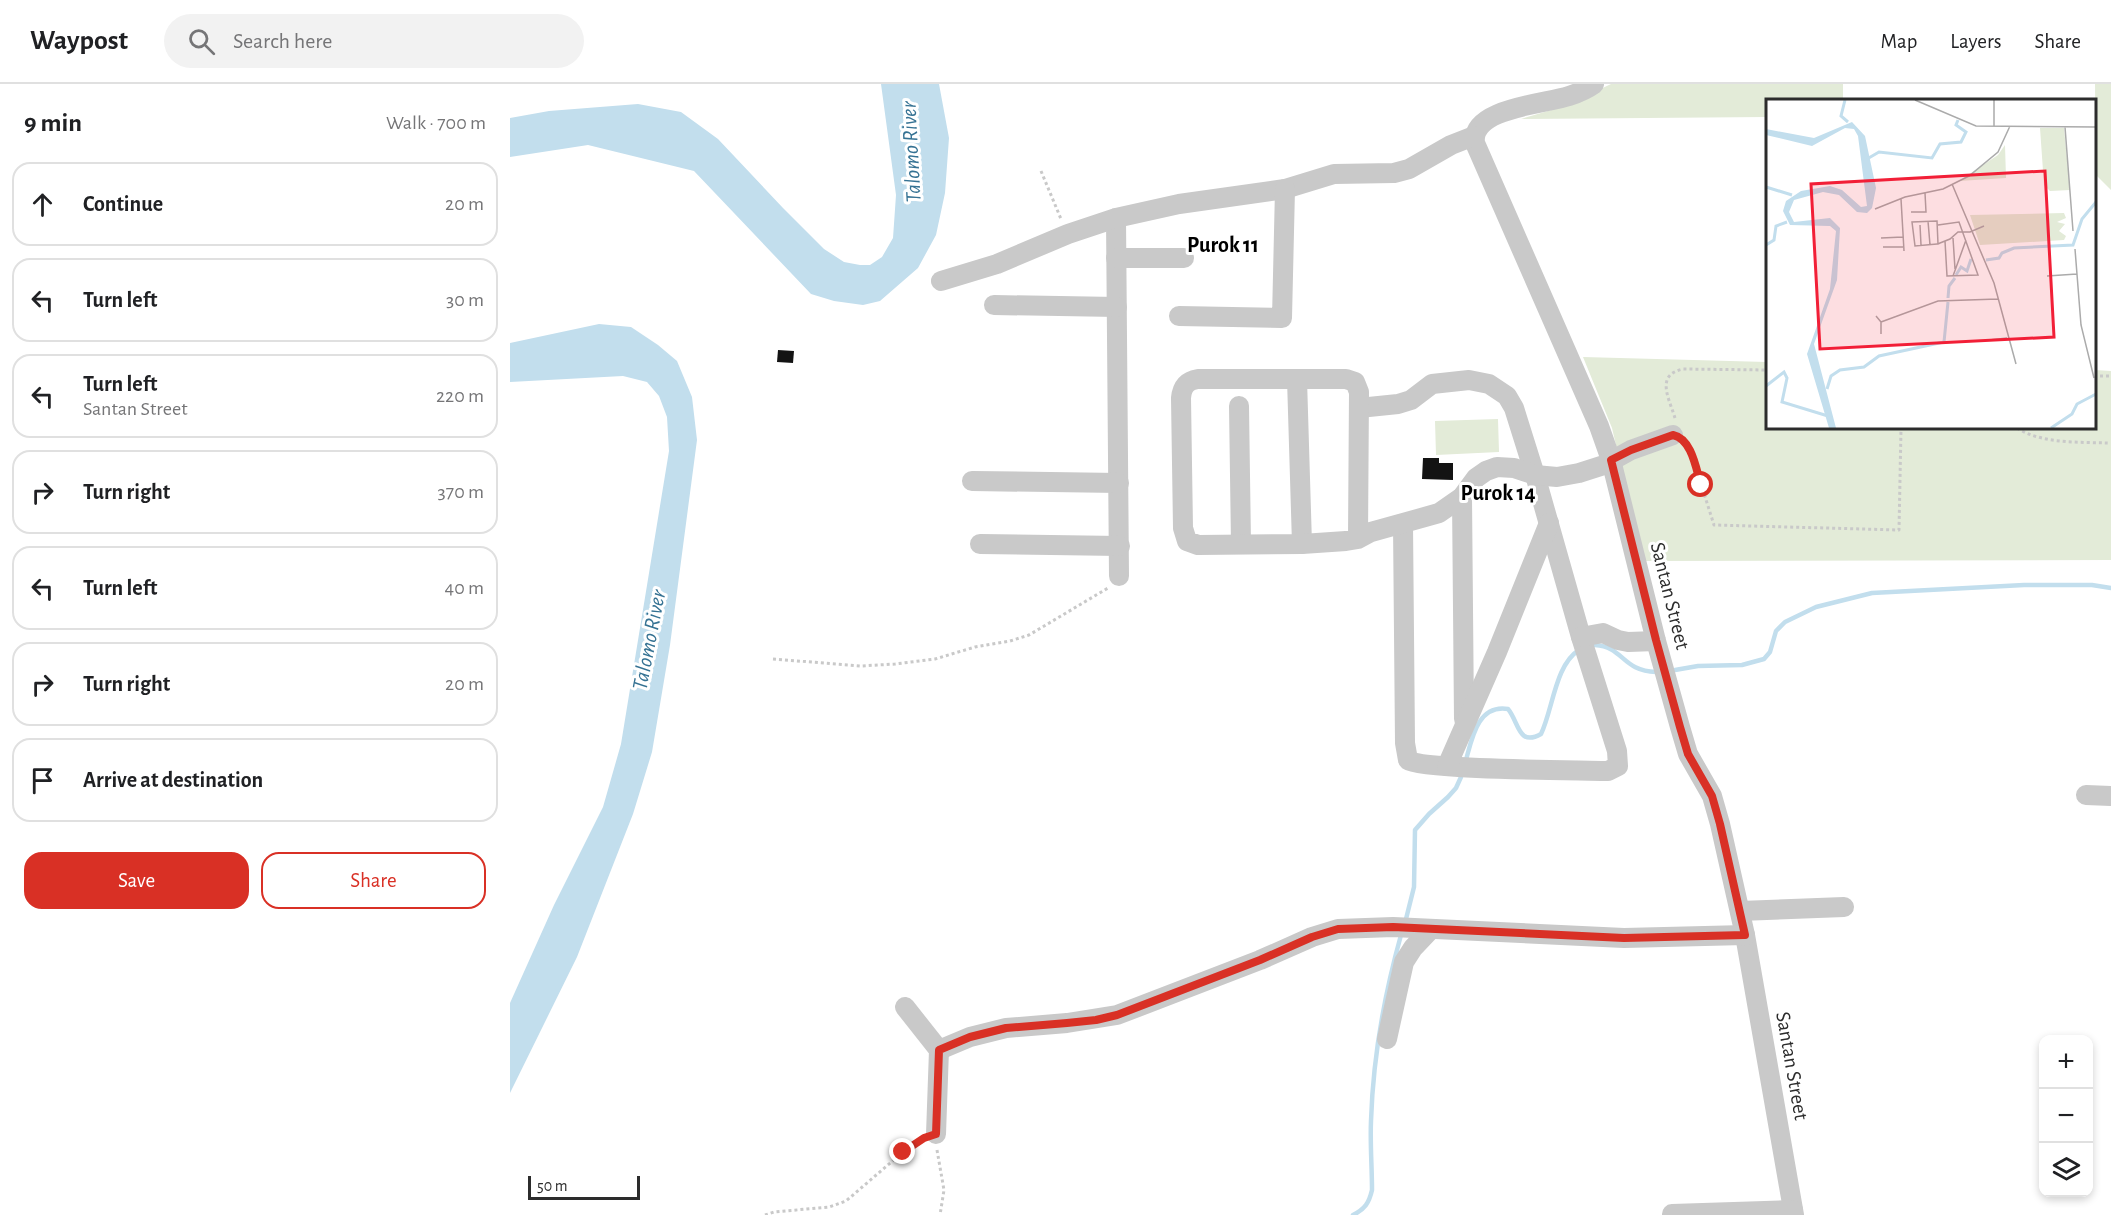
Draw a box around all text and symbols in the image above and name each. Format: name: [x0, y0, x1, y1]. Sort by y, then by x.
search box: [164, 14, 584, 68]
icon: search: [185, 25, 218, 58]
text: Waypost: [30, 27, 128, 55]
text: Search here: [233, 30, 333, 52]
text: Map: [1881, 31, 1917, 52]
text: Layers: [1950, 31, 2001, 52]
text: Share: [2034, 31, 2081, 52]
inset map: [1766, 99, 2096, 429]
water label: Talomo River: [897, 100, 925, 203]
text: 9 min: [24, 110, 82, 136]
text: Walk · 700 m: [386, 113, 486, 133]
icon: ahead: [26, 188, 59, 221]
text: Continue: [83, 193, 163, 215]
text: 20 m: [445, 194, 484, 214]
district label: Purok 11: [1187, 234, 1259, 256]
icon: left: [26, 284, 59, 317]
text: Turn left: [83, 289, 157, 311]
text: 30 m: [446, 290, 484, 310]
text: Turn left: [83, 373, 157, 395]
icon: left: [26, 380, 59, 413]
text: 220 m: [436, 386, 484, 406]
text: Santan Street: [83, 399, 188, 419]
route start: [1687, 471, 1713, 497]
icon: right: [26, 476, 59, 509]
text: Turn right: [83, 481, 170, 503]
text: 370 m: [438, 482, 484, 502]
district label: Purok 14: [1460, 482, 1536, 504]
street label: Santan Street: [1647, 540, 1694, 652]
icon: left: [26, 572, 59, 605]
text: Turn left: [83, 577, 157, 599]
text: 40 m: [445, 578, 484, 598]
water label: Talomo River: [629, 587, 670, 692]
icon: right: [26, 668, 59, 701]
text: Turn right: [83, 673, 170, 695]
text: 20 m: [445, 674, 484, 694]
icon: arrive: [26, 764, 59, 797]
text: Arrive at destination: [83, 769, 263, 791]
button: Save: [24, 852, 249, 909]
button: Share: [261, 852, 486, 909]
street label: Santan Street: [1772, 1010, 1812, 1122]
map controls: [2039, 1035, 2093, 1197]
button: +: [2039, 1035, 2093, 1089]
button: −: [2039, 1089, 2093, 1143]
route end: [889, 1138, 915, 1164]
button: layers: [2039, 1143, 2093, 1197]
scale bar: [528, 1173, 640, 1200]
text: 50 m: [537, 1178, 568, 1194]

